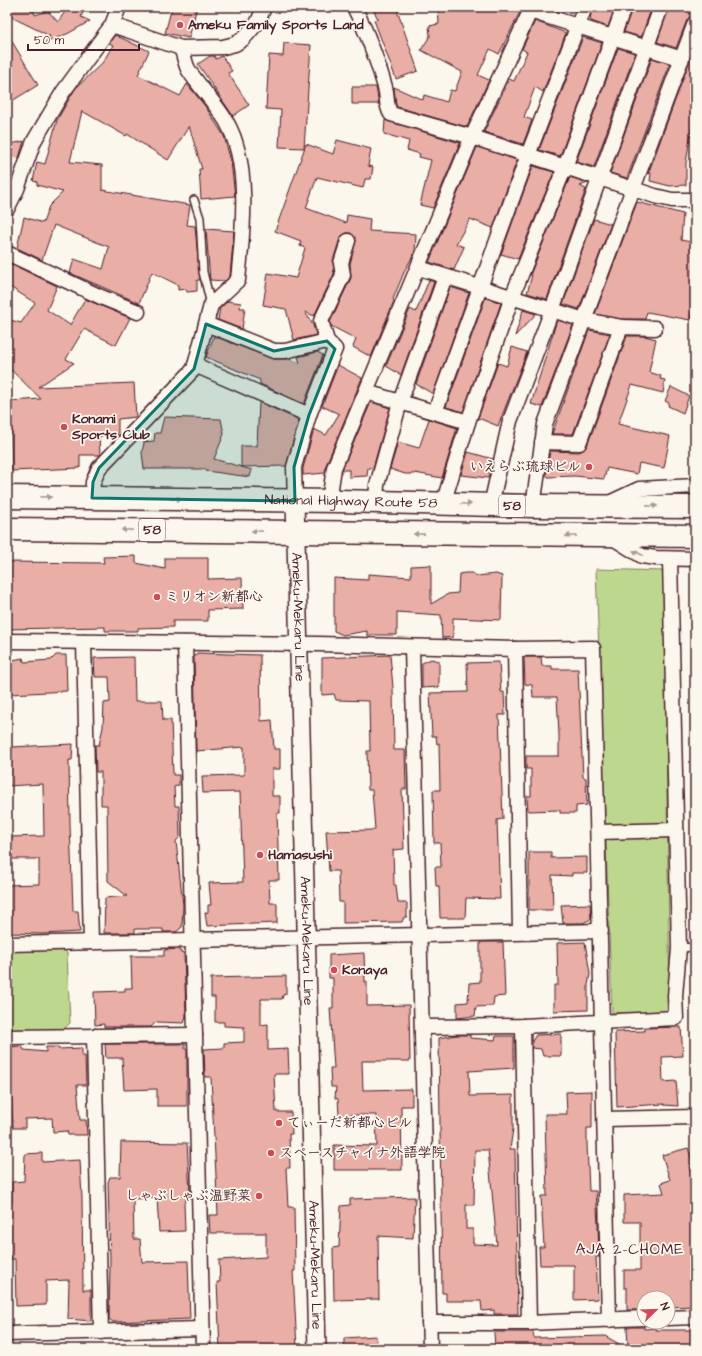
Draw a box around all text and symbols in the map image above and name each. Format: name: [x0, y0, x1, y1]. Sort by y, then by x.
place label: Ameku Family Sports Land: [188, 15, 365, 35]
marker: Ameku Family Sports Land: [175, 20, 185, 30]
scale bar: [28, 26, 139, 52]
text: 50 m: [34, 32, 65, 49]
place label: Konami Sports Club: [71, 409, 150, 445]
marker: Konami Sports Club: [59, 422, 69, 432]
place label: いえらぶ琉球ビル: [470, 457, 581, 477]
marker: いえらぶ琉球ビル: [584, 462, 594, 472]
street label: National Highway Route 58: [264, 490, 438, 514]
one-way arrow: [40, 494, 53, 500]
road number: 58: [499, 495, 525, 517]
one-way arrow: [170, 496, 183, 502]
one-way arrow: [460, 501, 472, 508]
one-way arrow: [646, 503, 658, 510]
road number: 58: [139, 519, 165, 541]
one-way arrow: [120, 527, 133, 533]
one-way arrow: [250, 528, 263, 534]
one-way arrow: [412, 531, 425, 537]
one-way arrow: [564, 533, 577, 539]
one-way arrow: [633, 550, 644, 556]
street label: Ameku-Mekaru Line: [286, 552, 310, 682]
place label: ミリオン新都心: [165, 587, 263, 607]
marker: ミリオン新都心: [152, 592, 162, 602]
place label: Hamasushi: [268, 845, 333, 865]
marker: Hamasushi: [255, 850, 265, 860]
street label: Ameku-Mekaru Line: [295, 876, 318, 1006]
place label: Konaya: [342, 960, 388, 980]
marker: Konaya: [329, 965, 339, 975]
place label: てぃーだ新都心ビル: [287, 1113, 412, 1133]
marker: てぃーだ新都心ビル: [274, 1118, 284, 1128]
place label: スペースチャイナ外語学院: [279, 1143, 446, 1163]
marker: スペースチャイナ外語学院: [266, 1148, 276, 1158]
place label: しゃぶしゃぶ温野菜: [125, 1186, 251, 1206]
marker: しゃぶしゃぶ温野菜: [254, 1191, 264, 1201]
street label: Ameku-Mekaru Line: [303, 1200, 326, 1330]
district label: AJA 2-CHOME: [576, 1239, 684, 1260]
north arrow: [636, 1290, 676, 1330]
text: N: [656, 1300, 673, 1312]

